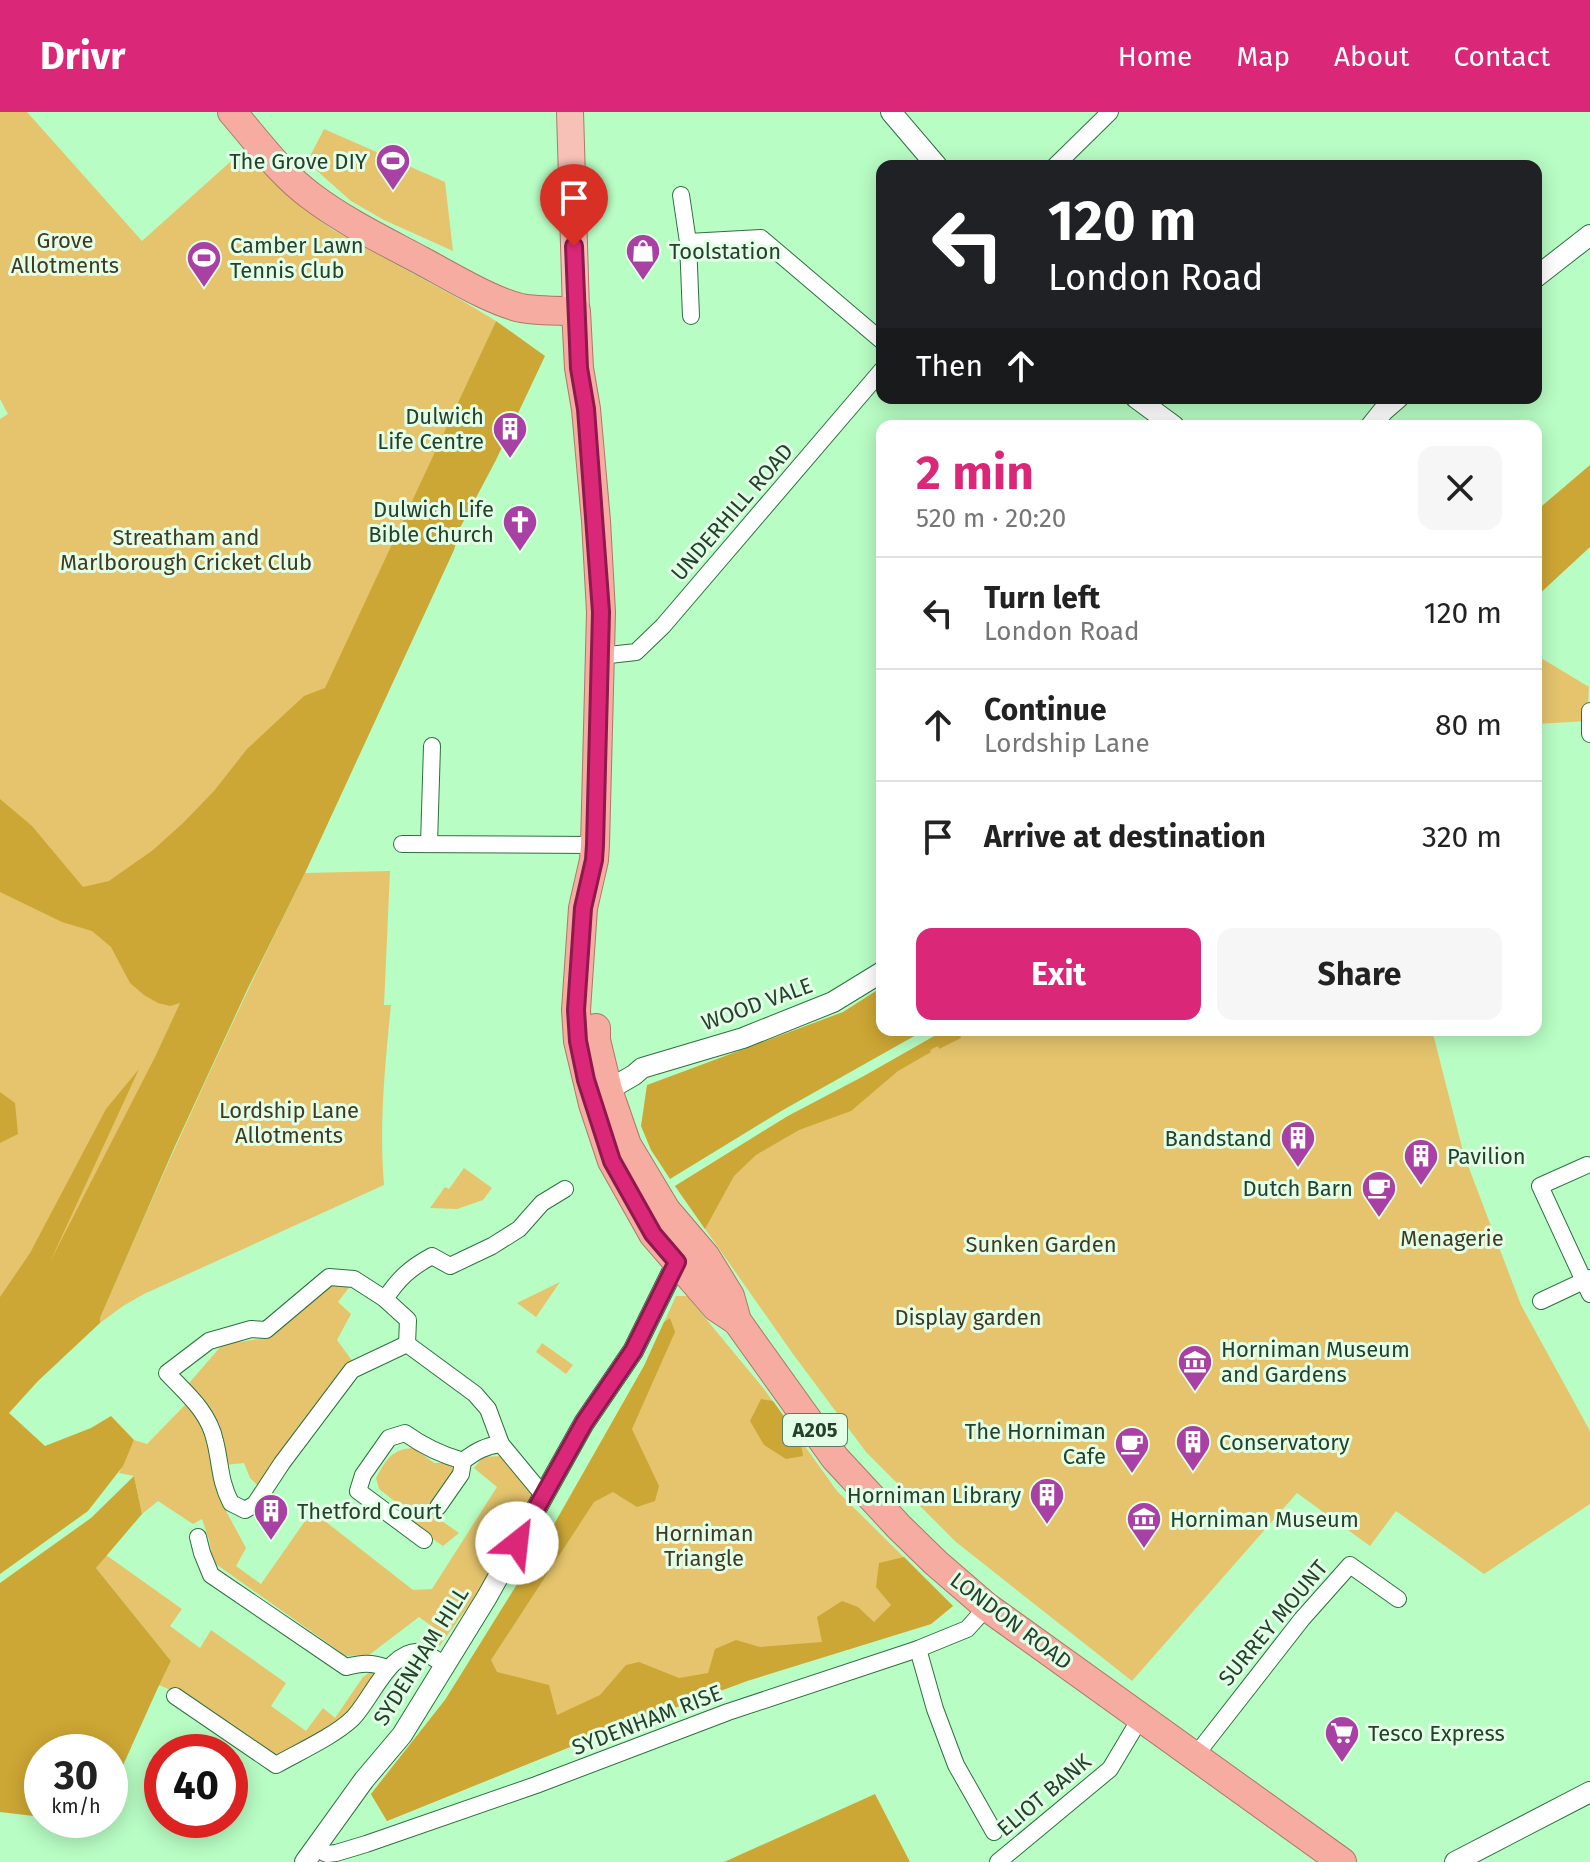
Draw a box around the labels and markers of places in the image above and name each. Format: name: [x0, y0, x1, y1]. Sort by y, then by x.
sports icon: The Grove DIY: [374, 142, 412, 192]
place label: The Grove DIY: [229, 148, 367, 175]
pin: [540, 164, 608, 246]
place label: Camber Lawn Tennis Club: [230, 232, 364, 284]
shop icon: Toolstation: [624, 232, 662, 282]
place label: Toolstation: [669, 238, 781, 265]
sports icon: Camber Lawn Tennis Club: [185, 239, 223, 289]
place label: Dulwich Life Centre: [377, 403, 484, 455]
building icon: Dulwich Life Centre: [491, 410, 529, 460]
place label: Dulwich Life Bible Church: [368, 496, 494, 548]
church icon: Dulwich Life Bible Church: [501, 503, 539, 553]
building icon: Bandstand: [1279, 1119, 1317, 1169]
place label: Bandstand: [1165, 1125, 1272, 1152]
building icon: Pavilion: [1402, 1137, 1440, 1187]
place label: Pavilion: [1447, 1143, 1526, 1170]
cafe icon: Dutch Barn: [1360, 1169, 1398, 1219]
place label: Dutch Barn: [1242, 1175, 1353, 1202]
place label: Horniman Museum and Gardens: [1221, 1336, 1410, 1388]
museum icon: Horniman Museum and Gardens: [1176, 1343, 1214, 1393]
place label: The Horniman Cafe: [965, 1418, 1106, 1470]
building icon: Conservatory: [1174, 1423, 1212, 1473]
cafe icon: The Horniman Cafe: [1113, 1425, 1151, 1475]
place label: Conservatory: [1219, 1429, 1350, 1456]
building icon: Horniman Library: [1028, 1476, 1066, 1526]
place label: Horniman Library: [847, 1482, 1021, 1509]
building icon: Thetford Court: [252, 1492, 290, 1542]
place label: Thetford Court: [297, 1498, 442, 1525]
museum icon: Horniman Museum: [1125, 1500, 1163, 1550]
place label: Horniman Museum: [1170, 1506, 1359, 1533]
supermarket icon: Tesco Express: [1323, 1714, 1361, 1764]
place label: Tesco Express: [1368, 1720, 1505, 1747]

